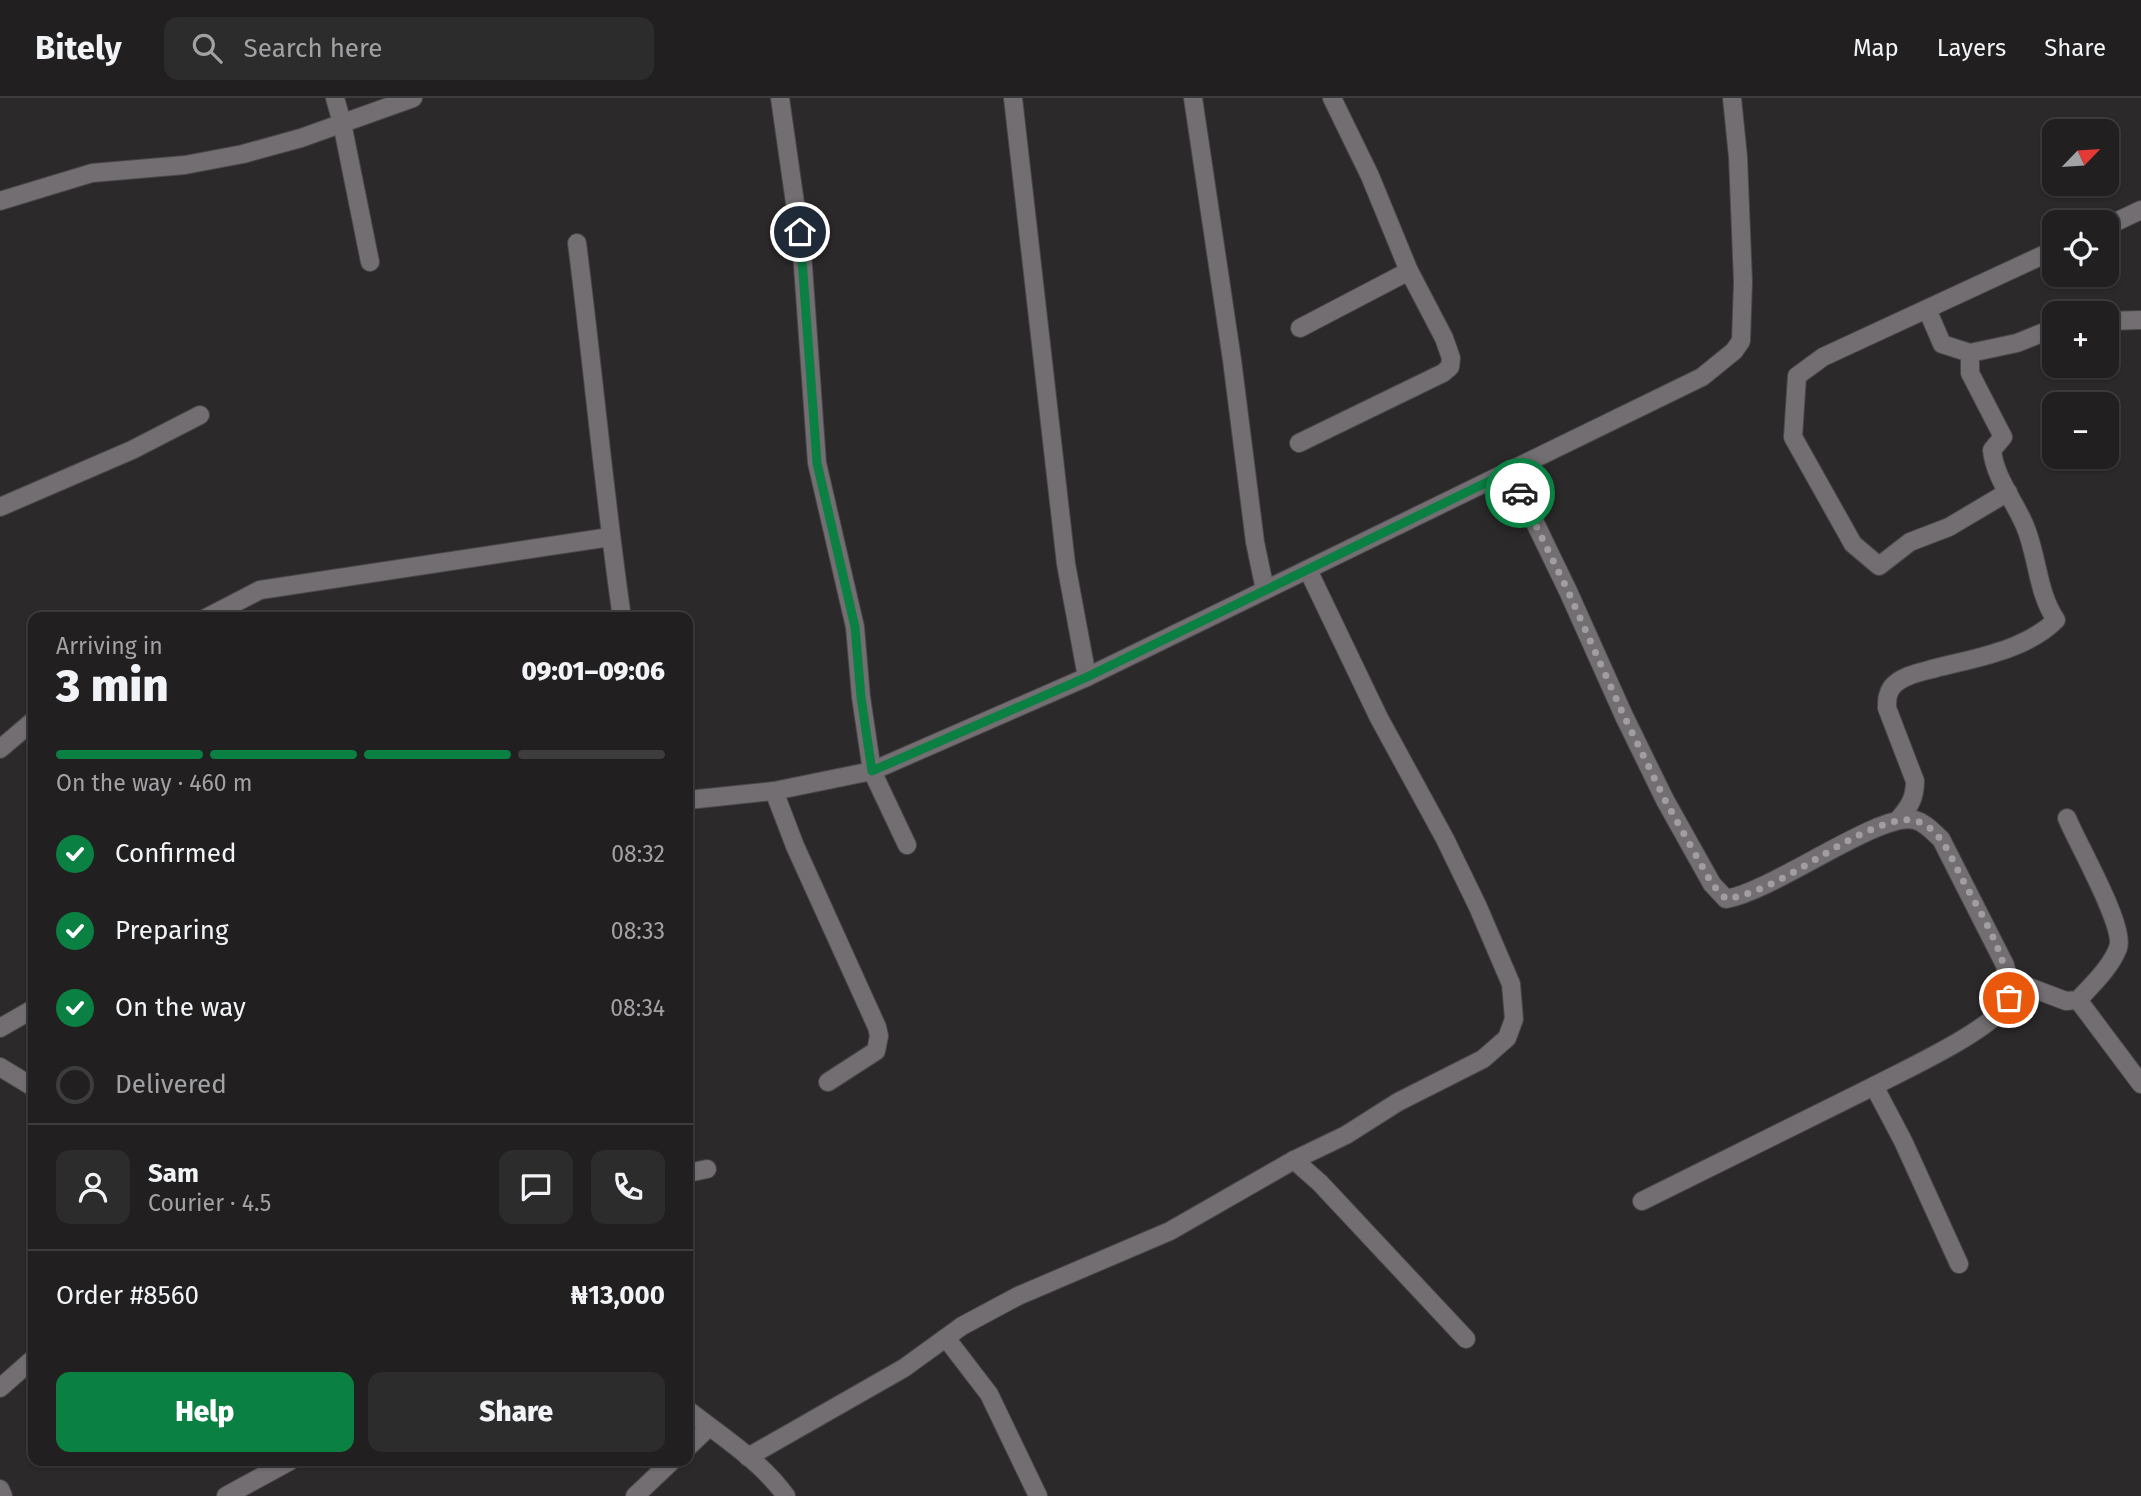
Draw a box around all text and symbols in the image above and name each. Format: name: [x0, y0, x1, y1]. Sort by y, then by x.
search box: [164, 17, 654, 80]
text: Bitely: [35, 28, 122, 68]
icon: search: [188, 29, 226, 67]
text: Search here: [244, 33, 382, 64]
text: Map: [1853, 34, 1899, 62]
text: Layers: [1937, 34, 2006, 62]
text: Share: [2044, 34, 2106, 62]
north arrow: [2042, 119, 2119, 196]
map controls: [2042, 119, 2119, 469]
pin: [770, 202, 830, 262]
button: locate: [2042, 210, 2119, 287]
icon: home: [781, 213, 819, 251]
button: +: [2042, 301, 2119, 378]
button: −: [2042, 392, 2119, 469]
courier: [1485, 458, 1555, 528]
icon: car: [1501, 474, 1539, 512]
text: Arriving in: [56, 632, 163, 660]
text: 09:01–09:06: [521, 656, 665, 687]
text: 3 min: [56, 658, 169, 713]
text: On the way · 460 m: [56, 769, 252, 797]
icon: check: [56, 835, 94, 873]
text: Confirmed: [115, 838, 236, 869]
text: 08:32: [611, 840, 665, 868]
icon: check: [56, 912, 94, 950]
text: Preparing: [115, 915, 228, 946]
text: 08:33: [611, 917, 665, 945]
pin: [1979, 968, 2039, 1028]
icon: bag: [1990, 979, 2028, 1017]
icon: check: [56, 989, 94, 1027]
text: On the way: [115, 992, 246, 1023]
text: 08:34: [610, 994, 665, 1022]
text: Delivered: [115, 1069, 227, 1100]
button: person: [56, 1150, 130, 1224]
button: chat: [499, 1150, 573, 1224]
button: phone: [591, 1150, 665, 1224]
text: Sam: [148, 1158, 199, 1189]
text: Courier · 4.5: [148, 1189, 271, 1217]
text: Order #8560: [56, 1280, 199, 1311]
text: ₦13,000: [571, 1280, 665, 1311]
button: Help: [56, 1372, 354, 1452]
button: Share: [368, 1372, 665, 1452]

